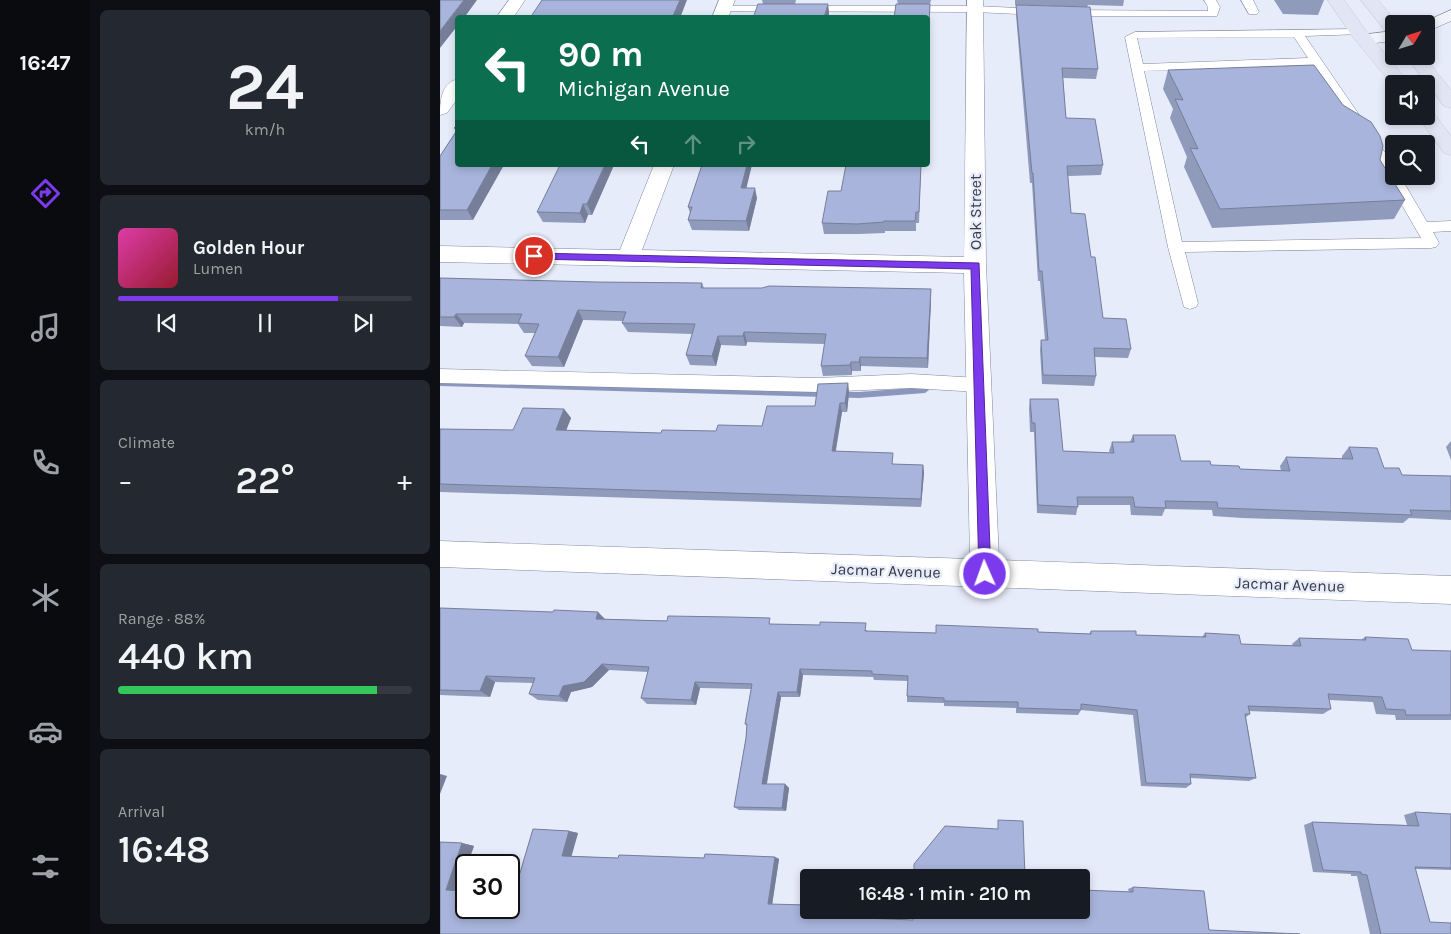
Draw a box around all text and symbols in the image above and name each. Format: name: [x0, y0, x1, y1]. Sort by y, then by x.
north arrow: [1385, 15, 1435, 65]
map controls: [1385, 15, 1435, 185]
text: 90 m: [558, 34, 644, 75]
icon: left: [475, 35, 540, 100]
text: 24: [226, 49, 304, 125]
text: 16:47: [19, 50, 71, 76]
button: sound: [1385, 75, 1435, 125]
text: Michigan Avenue: [558, 76, 730, 102]
text: km/h: [245, 120, 285, 139]
icon: left: [626, 130, 654, 158]
icon: ahead: [679, 130, 707, 158]
icon: right: [732, 130, 760, 158]
button: search: [1385, 135, 1435, 185]
street label: Oak Street: [966, 174, 985, 250]
icon: directions: [28, 176, 63, 211]
pin: [513, 235, 555, 277]
text: Golden Hour: [193, 237, 304, 259]
icon: arrive: [520, 242, 548, 270]
text: Lumen: [193, 259, 243, 278]
icon: previous: [153, 309, 181, 337]
icon: pause: [251, 309, 279, 337]
icon: next: [349, 309, 377, 337]
icon: music: [28, 310, 63, 345]
text: Climate: [118, 433, 175, 452]
icon: phone: [28, 445, 63, 480]
text: 22°: [235, 458, 295, 503]
text: −: [118, 464, 133, 497]
text: +: [397, 464, 412, 497]
position arrow: [958, 547, 1010, 599]
street label: Jacmar Avenue: [831, 559, 941, 582]
street label: Jacmar Avenue: [1235, 573, 1345, 596]
icon: climate: [28, 580, 63, 615]
text: Range · 88%: [118, 609, 205, 628]
text: 440 km: [118, 634, 254, 679]
icon: car: [28, 714, 63, 749]
text: Arrival: [118, 802, 165, 821]
text: 16:48: [118, 827, 210, 872]
icon: filters: [28, 849, 63, 884]
speed limit sign: 30: [455, 854, 520, 919]
text: 16:48 · 1 min · 210 m: [859, 883, 1031, 905]

